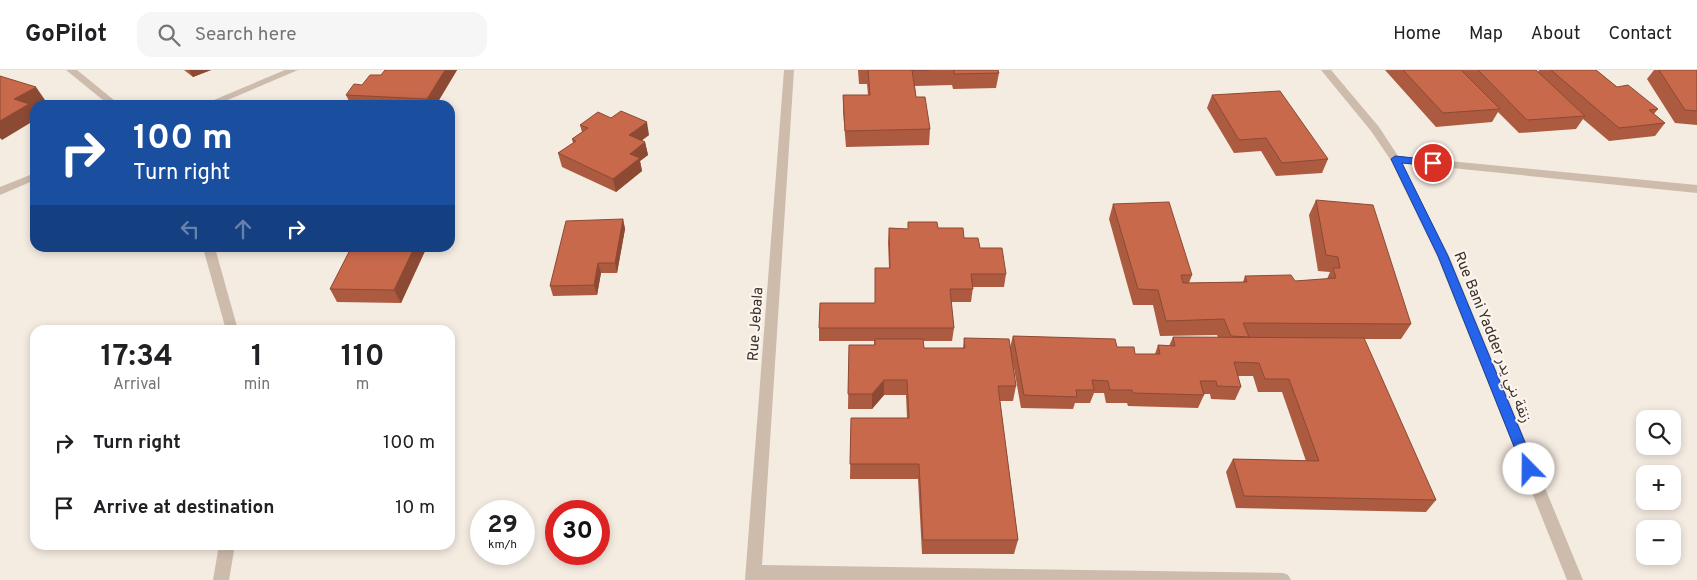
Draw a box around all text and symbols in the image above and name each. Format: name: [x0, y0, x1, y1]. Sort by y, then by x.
search box: [137, 12, 487, 57]
text: GoPilot: [25, 20, 107, 50]
icon: search: [155, 21, 183, 49]
text: Search here: [195, 23, 296, 47]
text: Home: [1393, 23, 1441, 46]
text: Map: [1469, 23, 1503, 46]
text: About: [1531, 23, 1580, 46]
text: Contact: [1608, 23, 1672, 46]
text: 100 m: [133, 117, 233, 161]
icon: right: [50, 120, 115, 185]
pin: [1412, 142, 1454, 184]
icon: arrive: [1419, 149, 1447, 177]
text: Turn right: [133, 160, 230, 187]
icon: left: [176, 215, 204, 243]
icon: ahead: [229, 215, 257, 243]
icon: right: [282, 215, 310, 243]
street label: Rue Bani Yadder زنقة بني يدر: [1448, 249, 1535, 426]
street label: Rue Jebala: [744, 286, 769, 362]
text: 17:34: [101, 339, 173, 376]
text: 1: [251, 339, 263, 376]
text: 110: [341, 339, 385, 376]
text: Arrival: [113, 375, 161, 395]
text: min: [244, 375, 270, 395]
text: m: [356, 375, 369, 395]
map controls: [1636, 410, 1681, 565]
button: search: [1636, 410, 1681, 455]
icon: right: [50, 429, 78, 457]
text: Turn right: [93, 431, 181, 455]
text: 100 m: [383, 431, 435, 455]
position arrow: [1502, 442, 1554, 494]
button: +: [1636, 465, 1681, 510]
icon: arrive: [50, 494, 78, 522]
text: Arrive at destination: [93, 496, 274, 520]
text: 10 m: [395, 496, 435, 520]
speed limit sign: 30: [545, 500, 610, 565]
text: 29: [487, 510, 518, 542]
button: −: [1636, 520, 1681, 565]
text: km/h: [488, 537, 517, 553]

